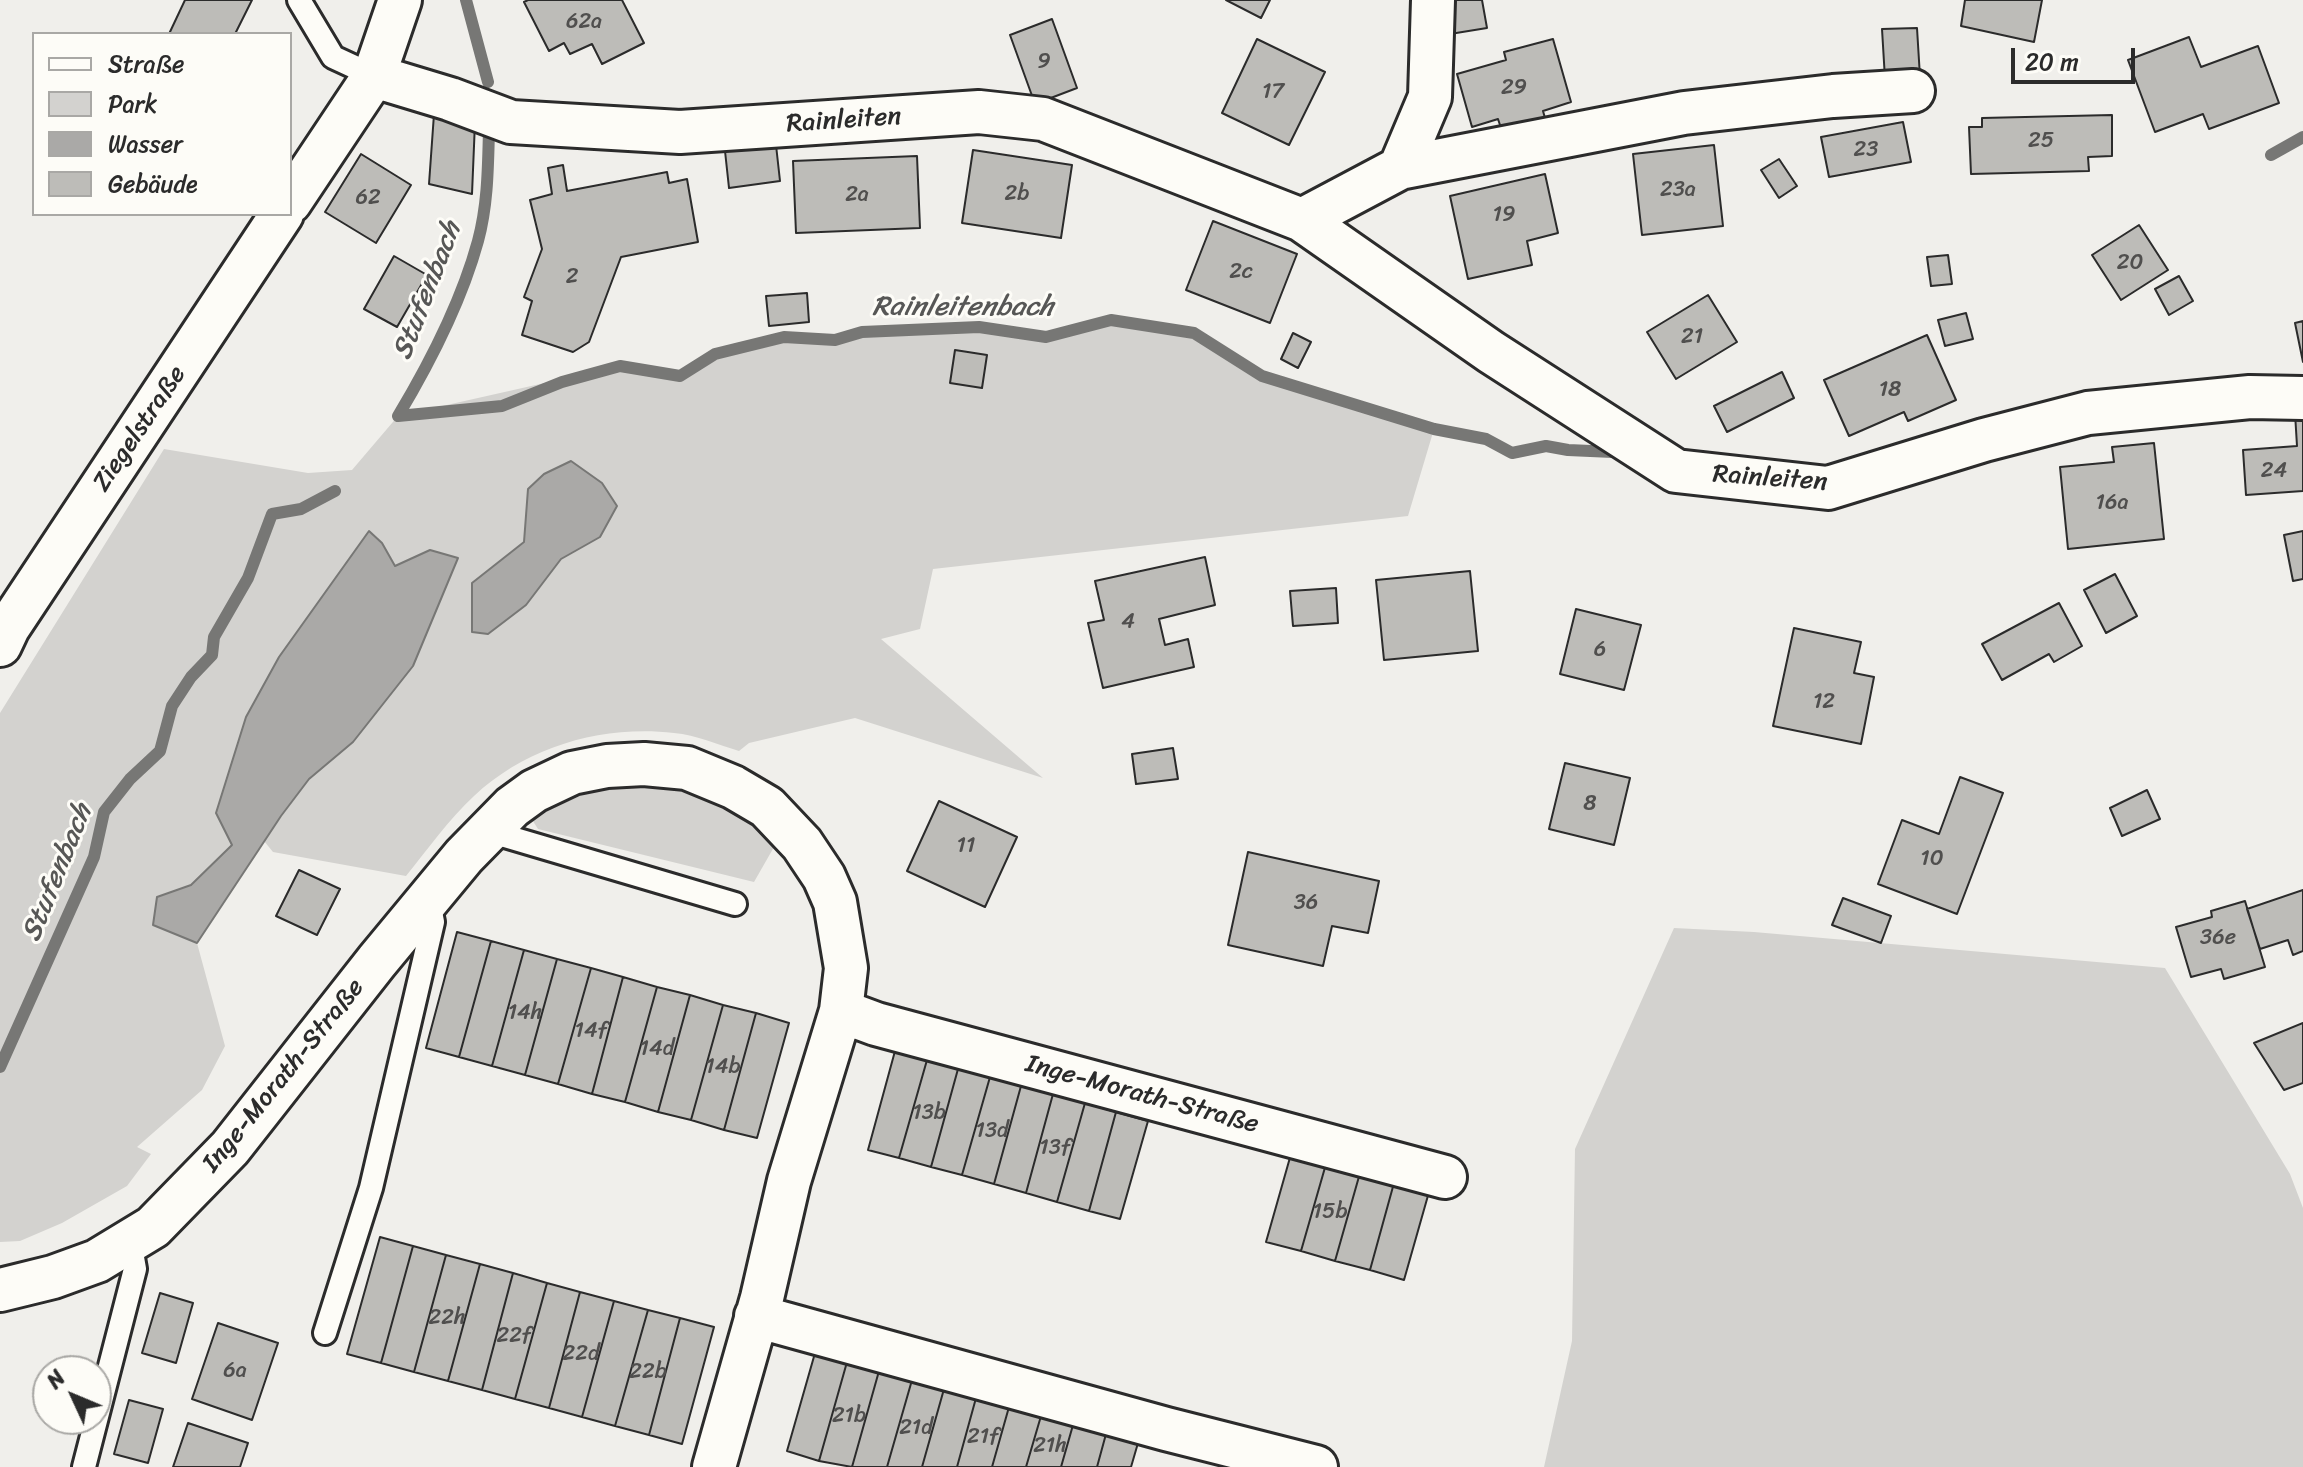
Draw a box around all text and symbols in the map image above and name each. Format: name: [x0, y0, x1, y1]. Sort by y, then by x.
house number: 62a: [566, 9, 602, 35]
legend: [32, 32, 292, 216]
scale bar: [2015, 32, 2139, 82]
text: 20 m: [2025, 41, 2079, 83]
text: Straße: [108, 43, 184, 85]
house number: 9: [1037, 49, 1051, 75]
house number: 29: [1501, 75, 1527, 101]
house number: 17: [1262, 79, 1284, 105]
text: Park: [108, 83, 157, 125]
street label: Rainleiten: [786, 101, 902, 141]
text: Wasser: [108, 123, 183, 165]
house number: 25: [2028, 128, 2054, 154]
house number: 23: [1854, 137, 1878, 163]
text: Gebäude: [108, 163, 198, 205]
house number: 23a: [1660, 177, 1696, 203]
house number: 2b: [1005, 181, 1029, 207]
house number: 2a: [845, 182, 869, 208]
house number: 62: [355, 185, 381, 211]
house number: 19: [1493, 202, 1515, 228]
water label: Stufenbach: [386, 217, 470, 365]
house number: 20: [2117, 250, 2143, 276]
house number: 2c: [1229, 259, 1253, 285]
house number: 2: [566, 264, 578, 290]
water label: Rainleitenbach: [872, 291, 1054, 325]
house number: 21: [1681, 324, 1703, 350]
street label: Ziegelstraße: [87, 360, 193, 498]
house number: 18: [1879, 377, 1901, 403]
house number: 24: [2261, 458, 2287, 484]
street label: Rainleiten: [1712, 459, 1828, 499]
house number: 16a: [2096, 490, 2128, 516]
house number: 4: [1121, 609, 1135, 635]
house number: 6: [1594, 637, 1606, 663]
house number: 12: [1813, 689, 1835, 715]
house number: 8: [1583, 791, 1597, 817]
water label: Stufenbach: [15, 800, 101, 946]
house number: 11: [957, 833, 975, 859]
house number: 10: [1920, 846, 1944, 872]
house number: 36: [1294, 890, 1318, 916]
house number: 36e: [2200, 925, 2236, 951]
street label: Inge-Morath-Straße: [196, 973, 372, 1179]
house number: 14h: [508, 1000, 542, 1026]
house number: 14f: [575, 1018, 607, 1044]
house number: 14d: [640, 1036, 674, 1062]
street label: Inge-Morath-Straße: [1022, 1049, 1262, 1141]
house number: 14b: [705, 1054, 741, 1080]
house number: 13b: [912, 1100, 946, 1126]
house number: 13d: [975, 1118, 1009, 1144]
house number: 13f: [1039, 1135, 1071, 1161]
house number: 15b: [1313, 1199, 1347, 1225]
house number: 22h: [429, 1305, 465, 1331]
house number: 22f: [496, 1323, 532, 1349]
house number: 22d: [563, 1341, 599, 1367]
north arrow: [32, 1355, 112, 1435]
house number: 6a: [223, 1358, 247, 1384]
house number: 22b: [629, 1359, 667, 1385]
text: N: [36, 1360, 75, 1398]
house number: 21b: [832, 1403, 866, 1429]
house number: 21d: [899, 1415, 933, 1441]
house number: 21f: [967, 1424, 999, 1450]
house number: 21h: [1033, 1433, 1067, 1459]

